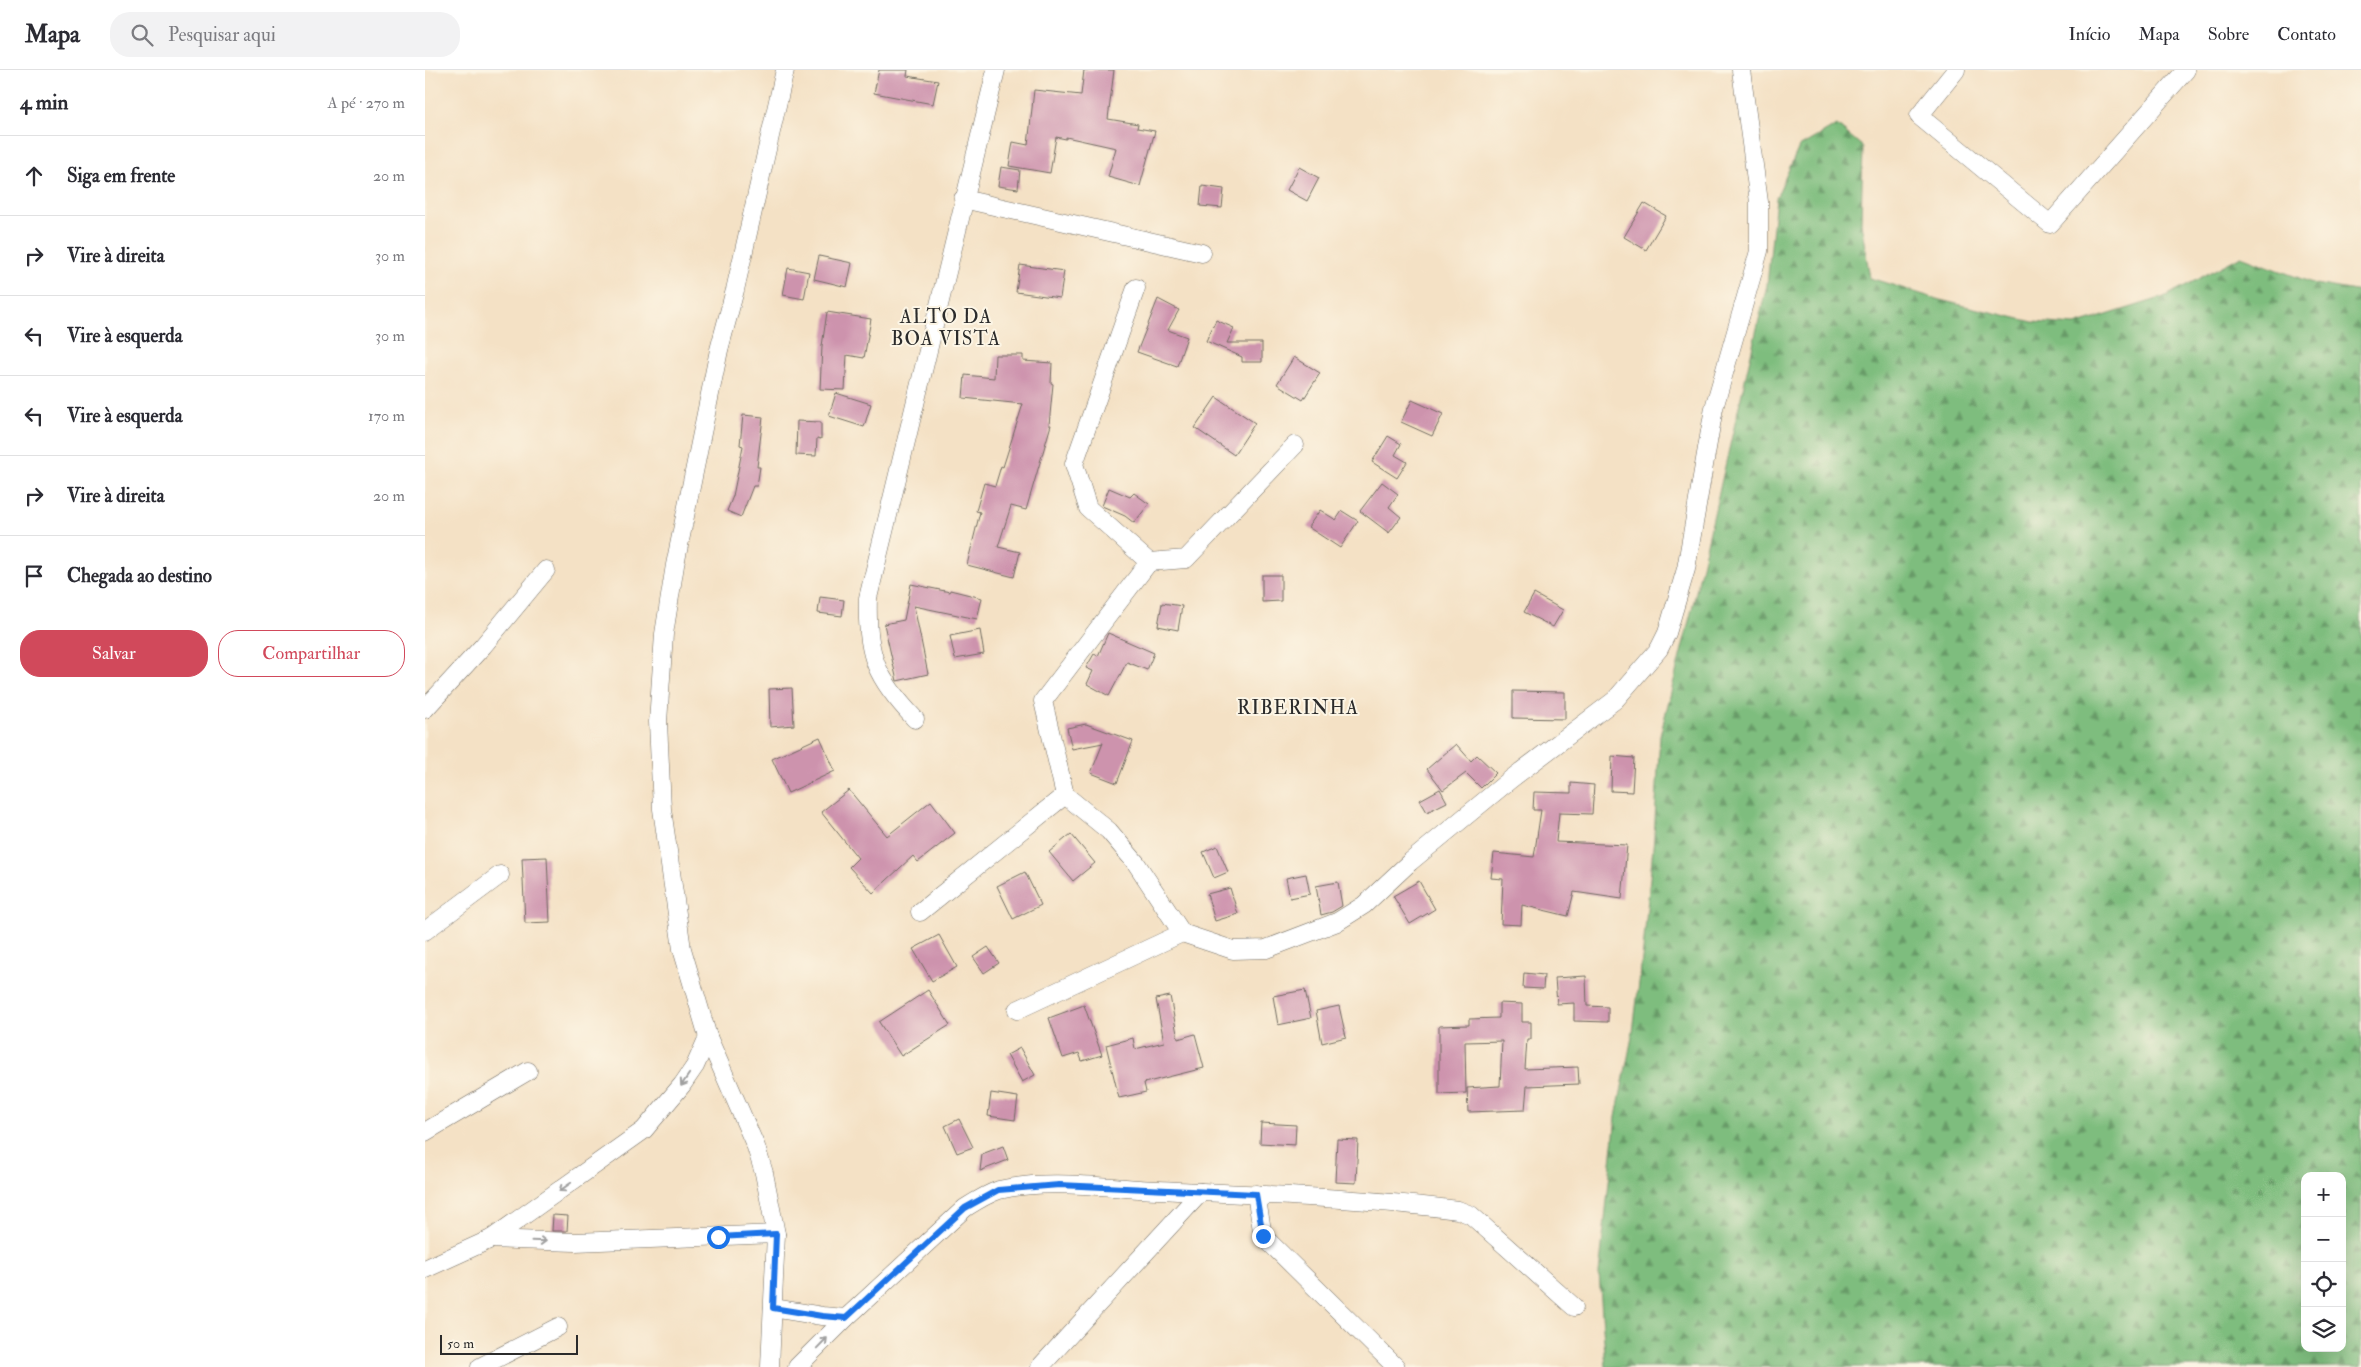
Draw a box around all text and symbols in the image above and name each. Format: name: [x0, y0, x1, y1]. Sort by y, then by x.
search box: [110, 12, 460, 57]
text: Mapa: [25, 19, 80, 50]
icon: search: [128, 21, 156, 49]
text: Pesquisar aqui: [168, 23, 276, 47]
text: Início: [2069, 23, 2110, 46]
text: Mapa: [2138, 23, 2180, 46]
text: Sobre: [2208, 23, 2249, 46]
text: Contato: [2277, 23, 2336, 46]
text: 4 min: [20, 89, 68, 116]
text: A pé · 270 m: [327, 93, 405, 113]
icon: ahead: [20, 162, 48, 190]
text: Siga em frente: [67, 164, 175, 188]
text: 20 m: [373, 166, 405, 186]
icon: right: [20, 242, 48, 270]
text: Vire à direita: [67, 244, 164, 268]
text: 30 m: [375, 246, 405, 266]
district label: ALTO DA BOA VISTA: [891, 305, 1001, 351]
icon: left: [20, 322, 48, 350]
text: Vire à esquerda: [67, 324, 182, 348]
text: 30 m: [375, 326, 405, 346]
icon: left: [20, 402, 48, 430]
text: Vire à esquerda: [67, 404, 182, 428]
text: 170 m: [368, 406, 405, 426]
icon: right: [20, 482, 48, 510]
text: Vire à direita: [67, 484, 164, 508]
text: 20 m: [373, 486, 405, 506]
icon: arrive: [20, 562, 48, 590]
text: Chegada ao destino: [67, 564, 212, 588]
button: Salvar: [20, 630, 208, 677]
button: Compartilhar: [218, 630, 405, 677]
district label: RIBERINHA: [1237, 696, 1359, 720]
one-way arrow: [680, 1073, 690, 1087]
map controls: [2301, 1172, 2346, 1352]
button: +: [2301, 1172, 2346, 1217]
one-way arrow: [558, 1182, 572, 1192]
button: −: [2301, 1217, 2346, 1262]
route end: [1252, 1225, 1275, 1248]
route start: [707, 1226, 730, 1249]
one-way arrow: [531, 1236, 547, 1246]
button: locate: [2301, 1262, 2346, 1307]
button: layers: [2301, 1307, 2346, 1352]
scale bar: [440, 1332, 577, 1355]
text: 50 m: [447, 1335, 474, 1352]
one-way arrow: [816, 1336, 828, 1349]

